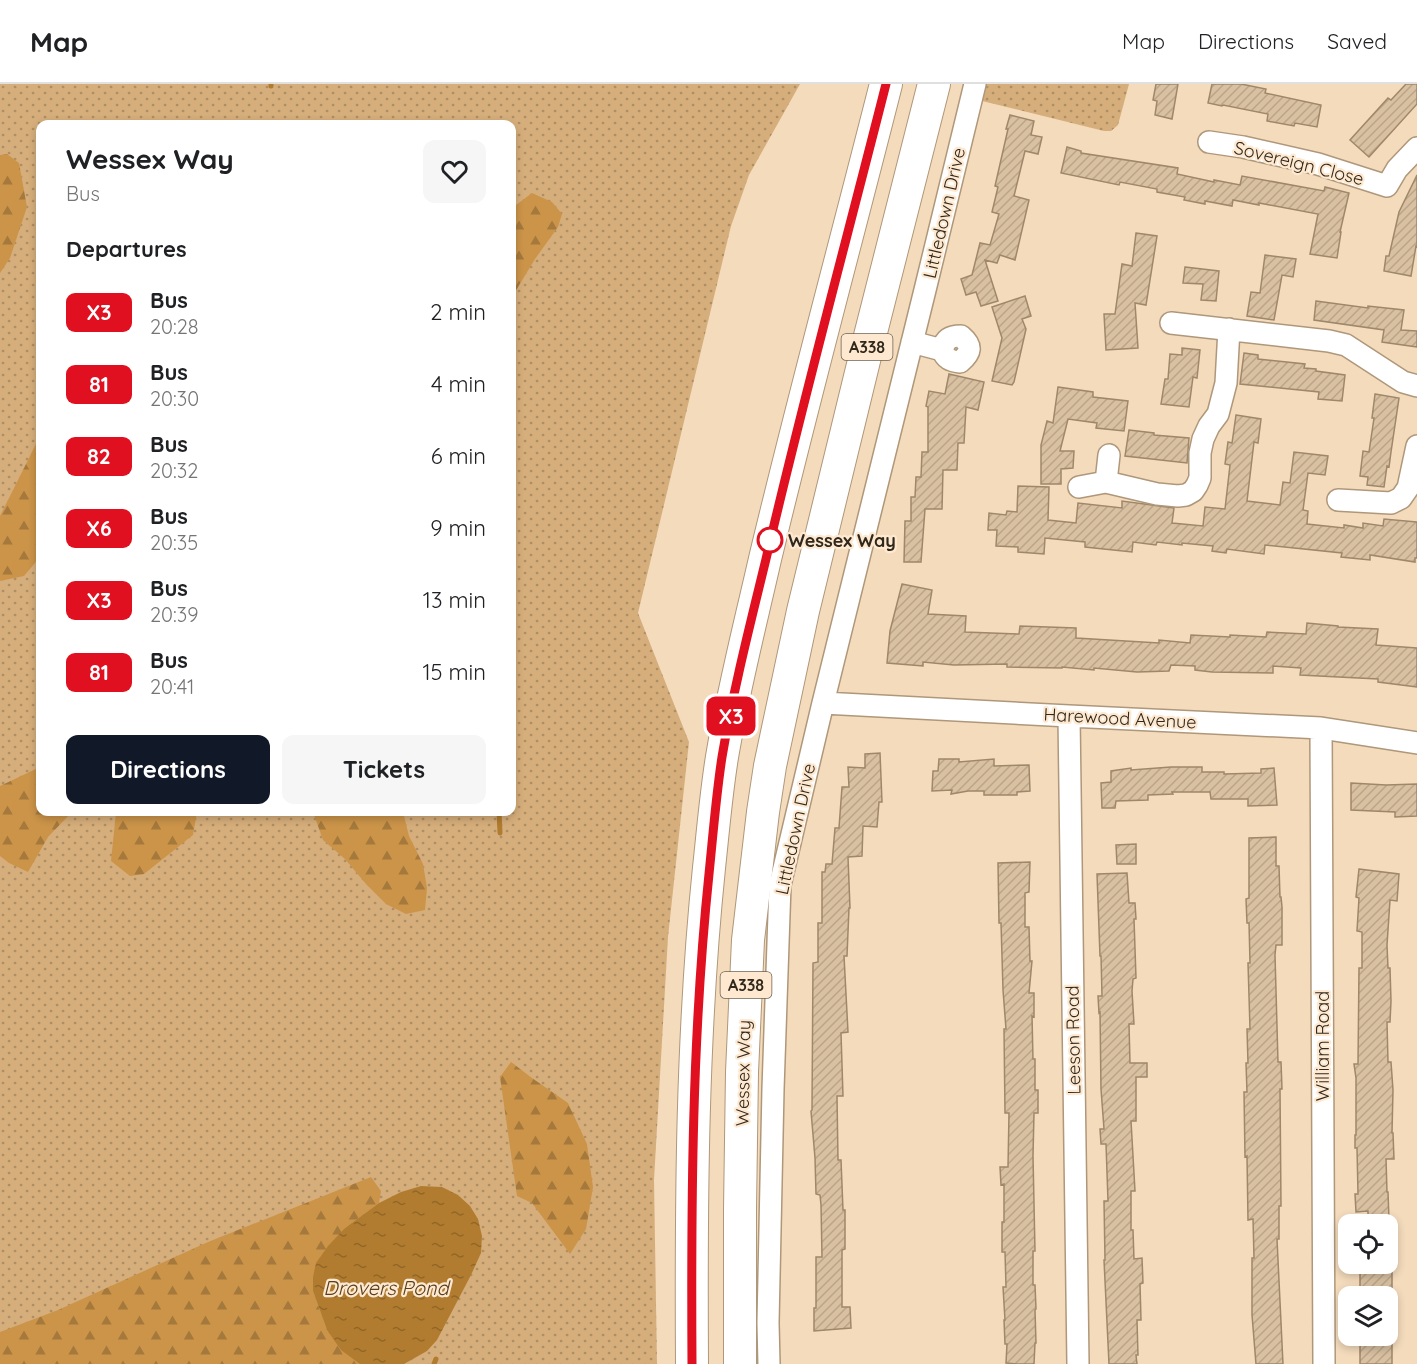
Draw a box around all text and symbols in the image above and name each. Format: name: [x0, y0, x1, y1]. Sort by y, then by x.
text: Map: [30, 24, 88, 59]
text: Map: [1122, 28, 1165, 54]
text: Directions: [1198, 28, 1294, 54]
text: Saved: [1327, 28, 1387, 54]
street label: Sovereign Close: [1232, 136, 1366, 190]
button: heart: [423, 140, 486, 203]
text: Wessex Way: [66, 141, 234, 176]
street label: Littledown Drive: [918, 145, 970, 281]
text: Bus: [66, 181, 100, 206]
text: Departures: [66, 235, 187, 263]
text: Bus: [150, 286, 188, 314]
text: 2 min: [430, 298, 486, 326]
text: X3: [86, 299, 112, 325]
text: 20:28: [150, 314, 199, 339]
road number: A338: [842, 334, 892, 360]
text: Bus: [150, 358, 188, 386]
text: 4 min: [431, 370, 486, 398]
text: 81: [89, 371, 109, 397]
text: 20:30: [150, 386, 199, 411]
text: Bus: [150, 430, 188, 458]
text: 6 min: [431, 442, 486, 470]
text: 82: [87, 443, 111, 469]
text: 20:32: [150, 458, 198, 483]
text: Bus: [150, 502, 188, 530]
text: 9 min: [430, 514, 486, 542]
text: X6: [86, 515, 112, 541]
marker: Wessex Way: [757, 527, 783, 553]
place label: Wessex Way: [788, 529, 896, 552]
text: 20:35: [150, 530, 198, 555]
text: Bus: [150, 574, 188, 602]
text: 13 min: [423, 586, 486, 614]
text: X3: [86, 587, 112, 613]
text: 20:39: [150, 602, 198, 627]
text: Bus: [150, 646, 188, 674]
text: 15 min: [422, 658, 486, 686]
text: 81: [89, 659, 109, 685]
text: 20:41: [150, 674, 195, 699]
line badge: X3: [704, 696, 758, 736]
text: X3: [718, 703, 744, 729]
street label: Harewood Avenue: [1043, 703, 1197, 733]
button: Directions: [66, 735, 270, 804]
button: Tickets: [282, 735, 486, 804]
street label: Littledown Drive: [770, 761, 820, 897]
road number: A338: [720, 972, 771, 998]
street label: Leeson Road: [1061, 985, 1085, 1095]
street label: William Road: [1311, 991, 1334, 1101]
street label: Wessex Way: [731, 1020, 755, 1126]
map controls: [1338, 1214, 1398, 1346]
button: locate: [1338, 1214, 1398, 1274]
water label: Drovers Pond: [323, 1275, 452, 1300]
button: layers: [1338, 1286, 1398, 1346]

